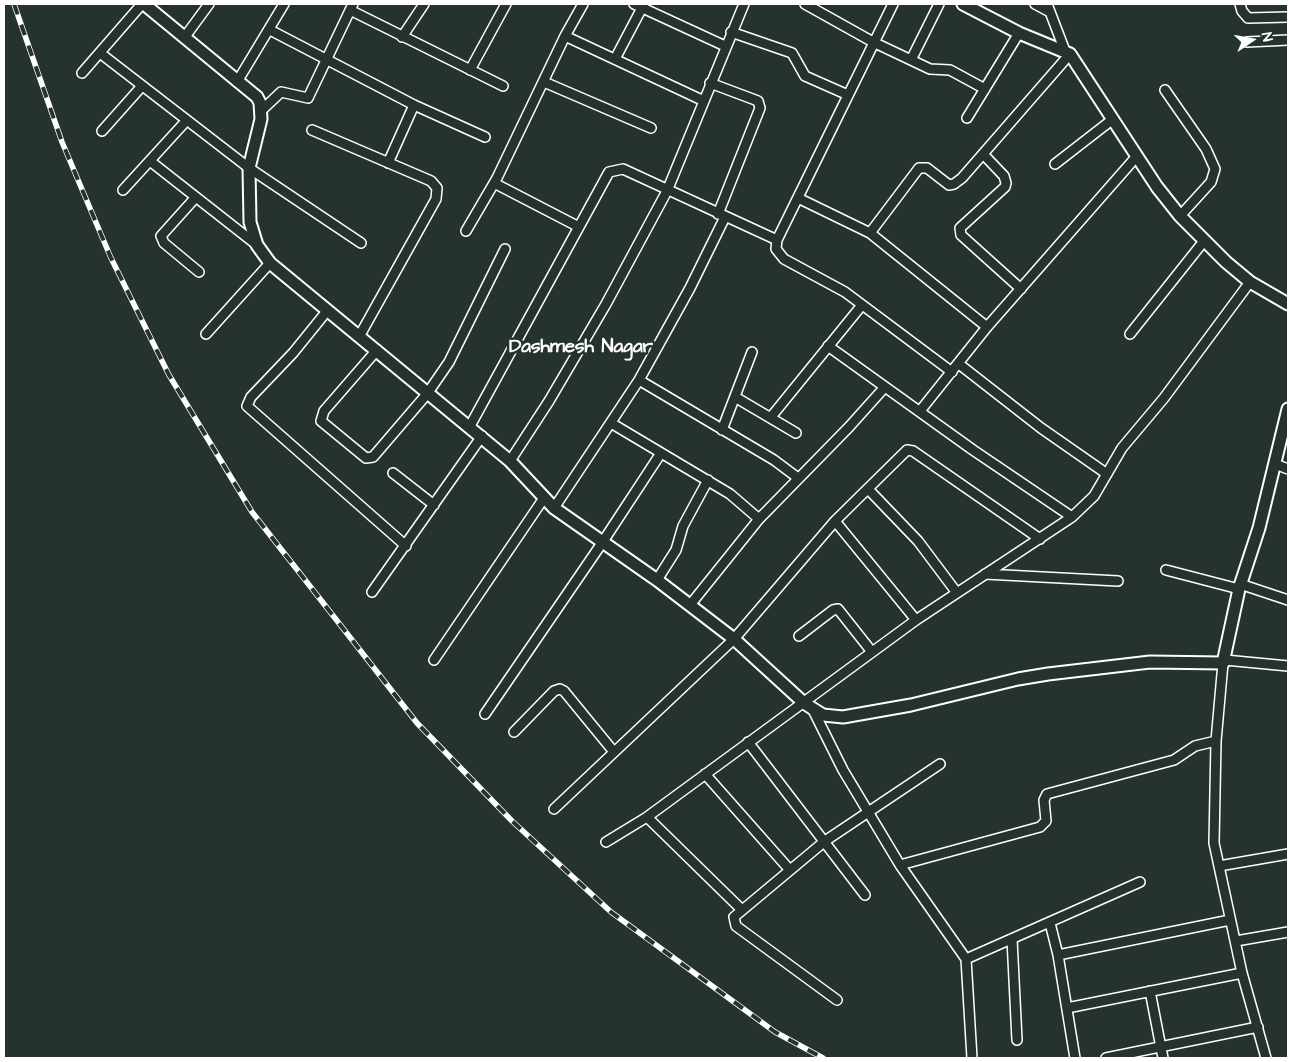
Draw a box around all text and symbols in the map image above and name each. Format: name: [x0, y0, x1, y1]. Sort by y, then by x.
north arrow: [1227, 15, 1277, 65]
text: N: [1256, 31, 1277, 43]
district label: Dashmesh Nagar: [509, 337, 653, 359]

